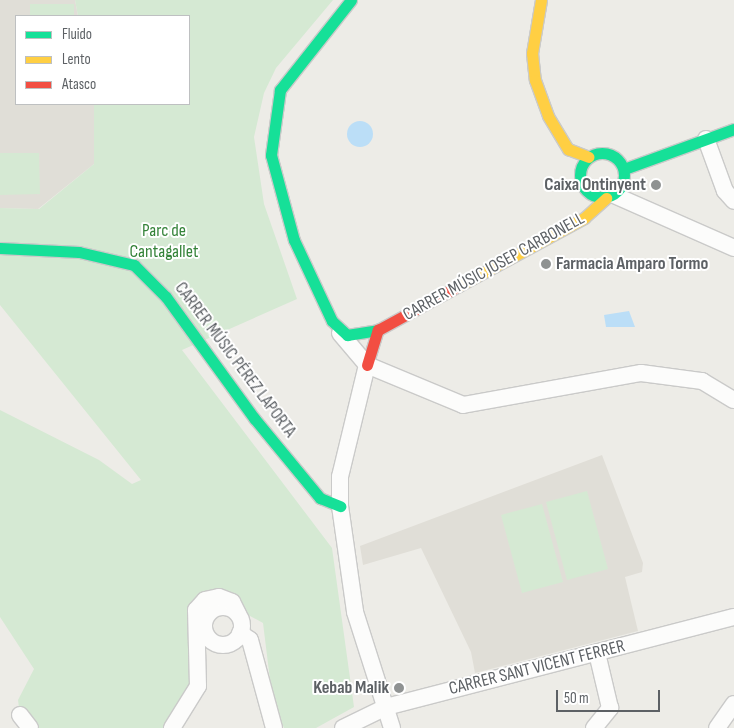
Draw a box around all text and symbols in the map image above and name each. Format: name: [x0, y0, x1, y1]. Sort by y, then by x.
legend: [15, 15, 190, 105]
text: Fluido: [62, 25, 92, 44]
text: Lento: [62, 50, 91, 69]
text: Atasco: [62, 75, 96, 94]
place label: Caixa Ontinyent: [544, 174, 646, 196]
marker: Caixa Ontinyent: [650, 179, 662, 191]
street label: CARRER MÚSIC JOSEP CARBONELL: [400, 208, 588, 326]
park label: Parc de Cantagallet: [130, 221, 198, 264]
place label: Farmacia Amparo Tormo: [556, 253, 708, 275]
marker: Farmacia Amparo Tormo: [540, 258, 552, 270]
street label: CARRER MÚSIC PÉREZ LAPORTA: [170, 278, 300, 442]
street label: CARRER SANT VICENT FERRER: [447, 636, 627, 700]
place label: Kebab Malik: [313, 677, 389, 699]
scale bar: [559, 680, 663, 712]
marker: Kebab Malik: [393, 682, 405, 694]
text: 50 m: [564, 689, 589, 708]

